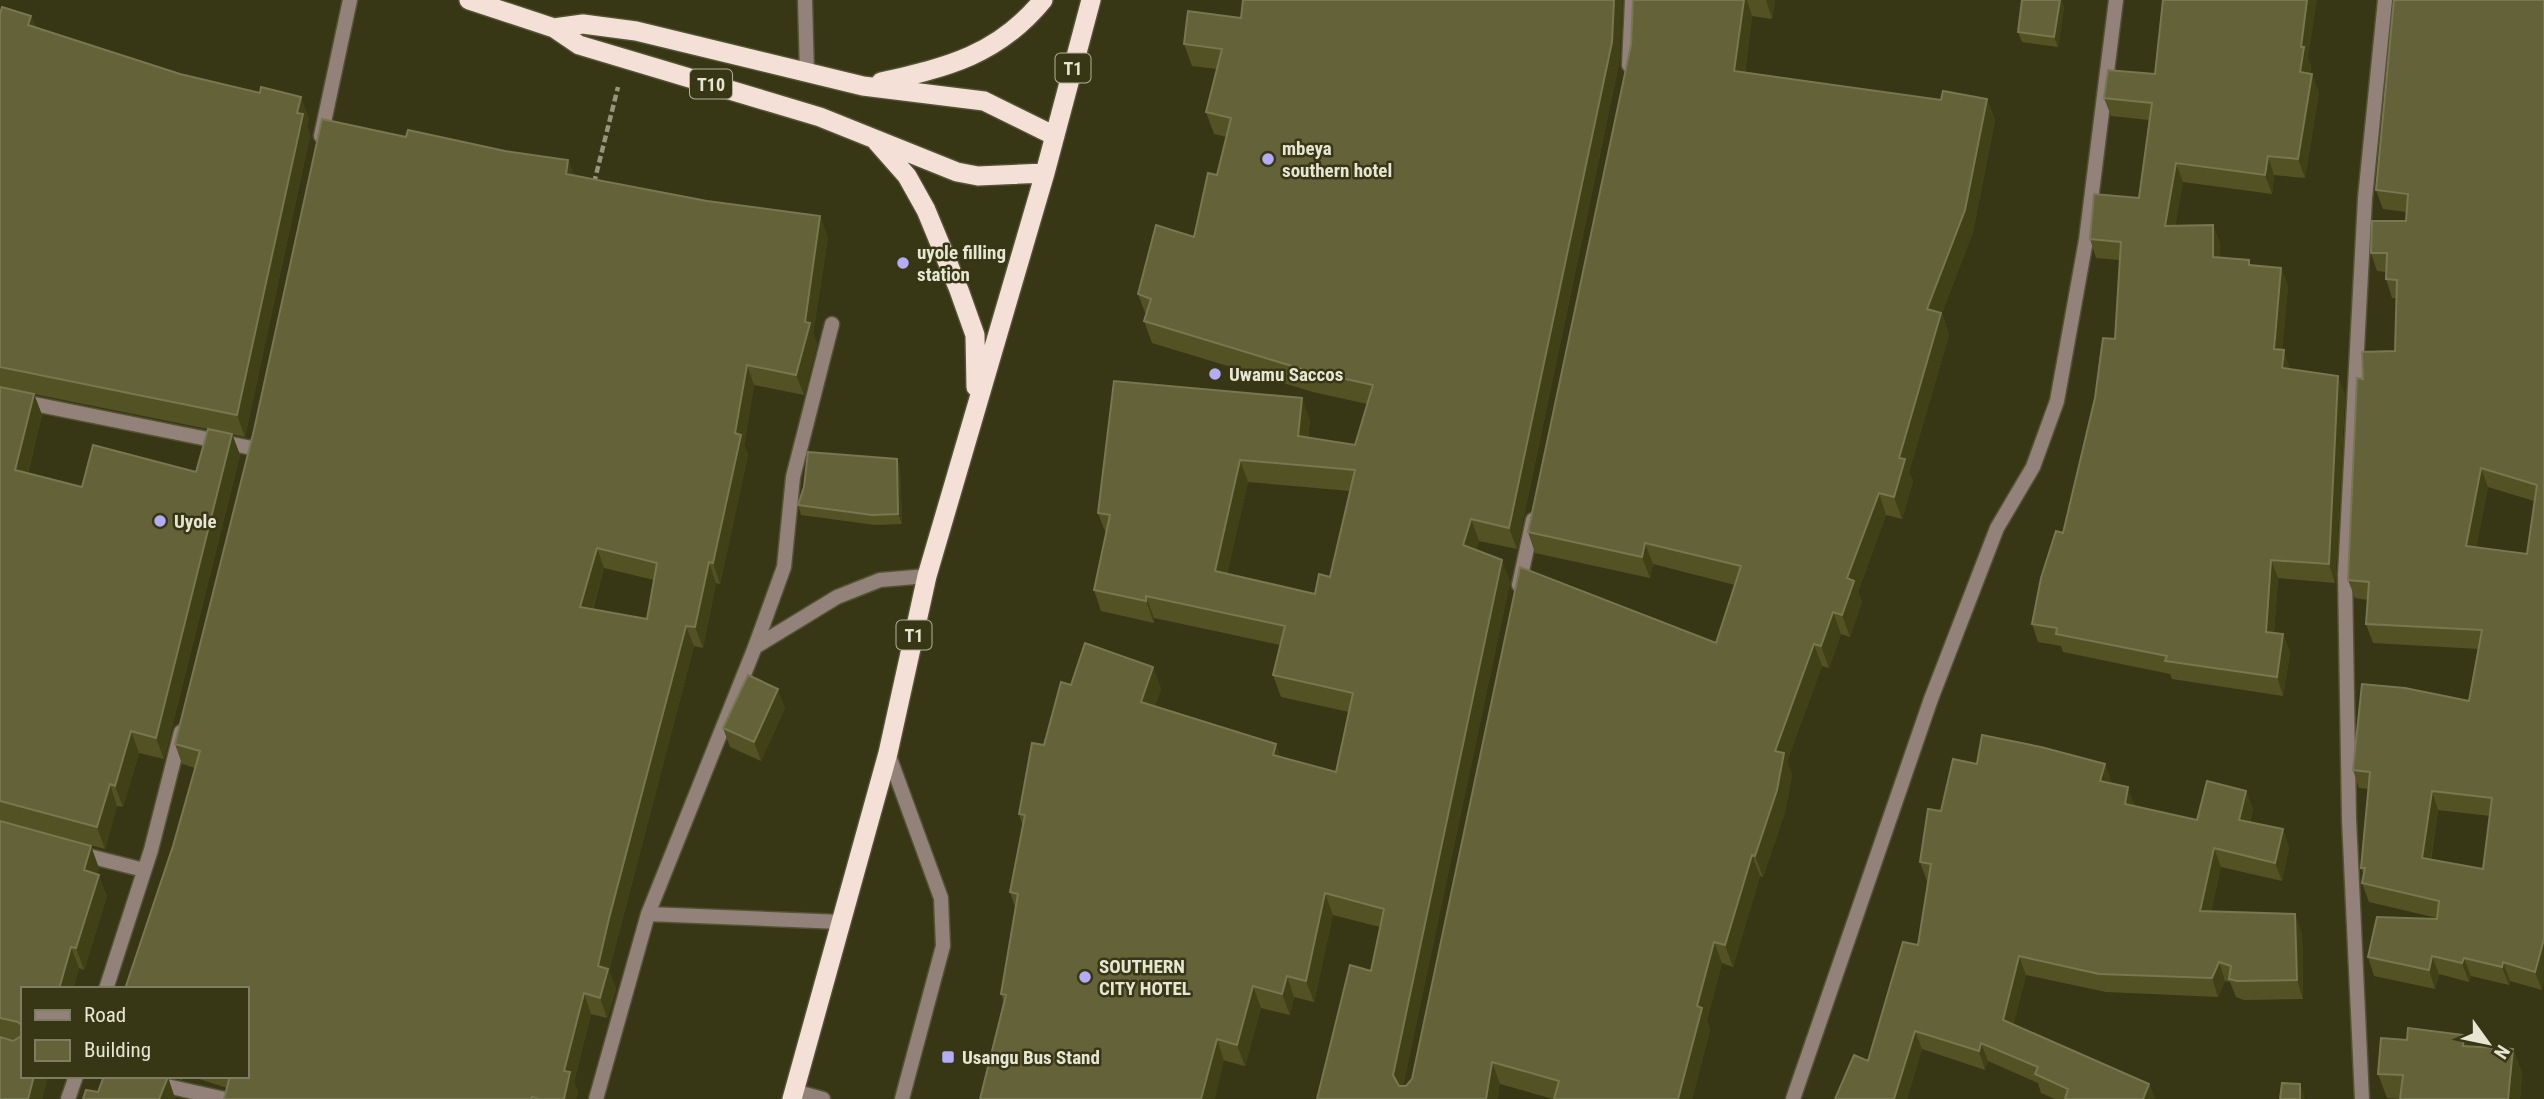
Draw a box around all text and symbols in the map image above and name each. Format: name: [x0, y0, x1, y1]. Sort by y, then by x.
road number: T1: [1056, 54, 1090, 82]
road number: T10: [690, 70, 732, 98]
place label: mbeya southern hotel: [1282, 137, 1392, 182]
marker: mbeya southern hotel: [1260, 151, 1276, 167]
place label: uyole filling station: [917, 241, 1006, 286]
marker: uyole filling station: [895, 255, 911, 271]
place label: Uwamu Saccos: [1229, 363, 1343, 386]
marker: Uwamu Saccos: [1207, 366, 1223, 382]
place label: Uyole: [174, 510, 217, 533]
marker: Uyole: [152, 513, 168, 529]
road number: T1: [897, 620, 932, 650]
place label: SOUTHERN CITY HOTEL: [1099, 955, 1191, 1000]
marker: SOUTHERN CITY HOTEL: [1077, 969, 1093, 985]
legend: [21, 987, 248, 1078]
text: Road: [84, 1003, 126, 1027]
north arrow: [2453, 1008, 2523, 1078]
text: Building: [84, 1038, 151, 1062]
text: N: [2489, 1041, 2515, 1063]
place label: Usangu Bus Stand: [962, 1046, 1100, 1069]
marker: Usangu Bus Stand: [940, 1049, 956, 1065]

